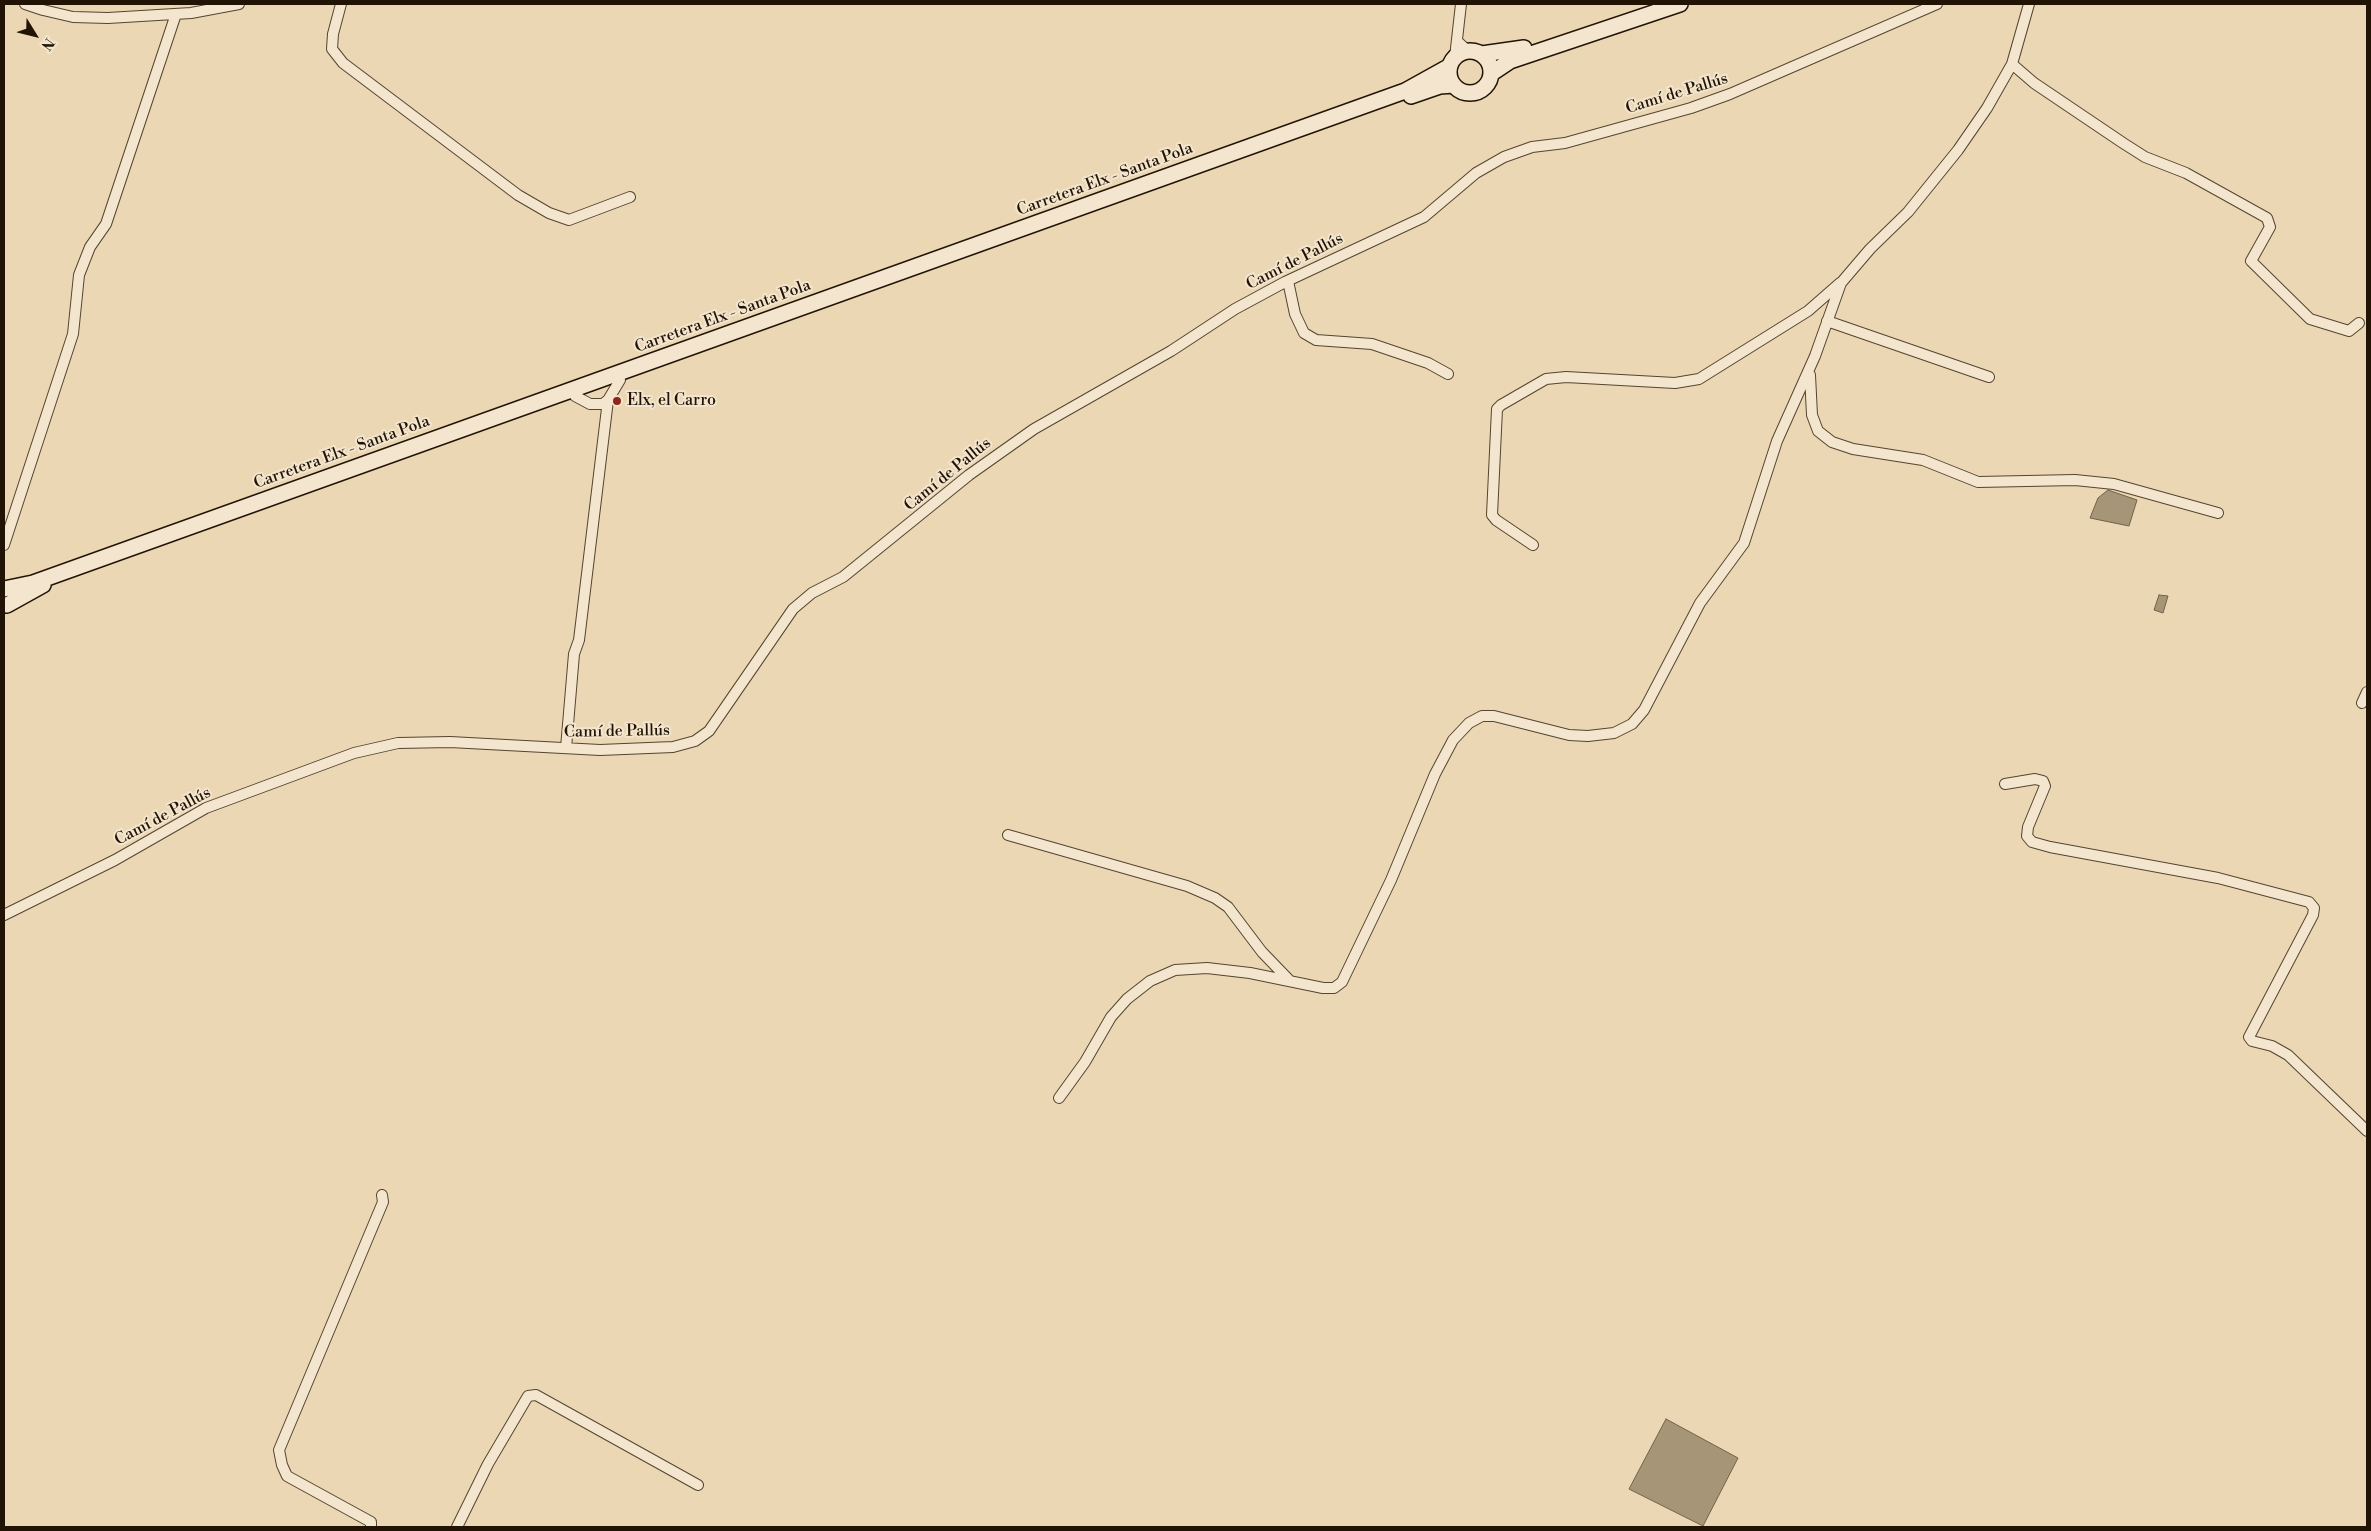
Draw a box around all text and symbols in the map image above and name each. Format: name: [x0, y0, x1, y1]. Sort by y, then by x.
north arrow: [10, 10, 60, 60]
text: N: [37, 34, 58, 54]
street label: Camí de Pallús: [1624, 69, 1730, 119]
street label: Carretera Elx - Santa Pola: [1014, 139, 1196, 221]
street label: Camí de Pallús: [1243, 229, 1347, 295]
street label: Carretera Elx - Santa Pola: [632, 276, 814, 358]
place label: Elx, el Carro: [627, 391, 716, 411]
marker: Elx, el Carro: [611, 395, 623, 407]
street label: Carretera Elx - Santa Pola: [251, 412, 433, 494]
street label: Camí de Pallús: [901, 434, 995, 516]
street label: Camí de Pallús: [564, 721, 670, 743]
street label: Camí de Pallús: [112, 784, 214, 850]

